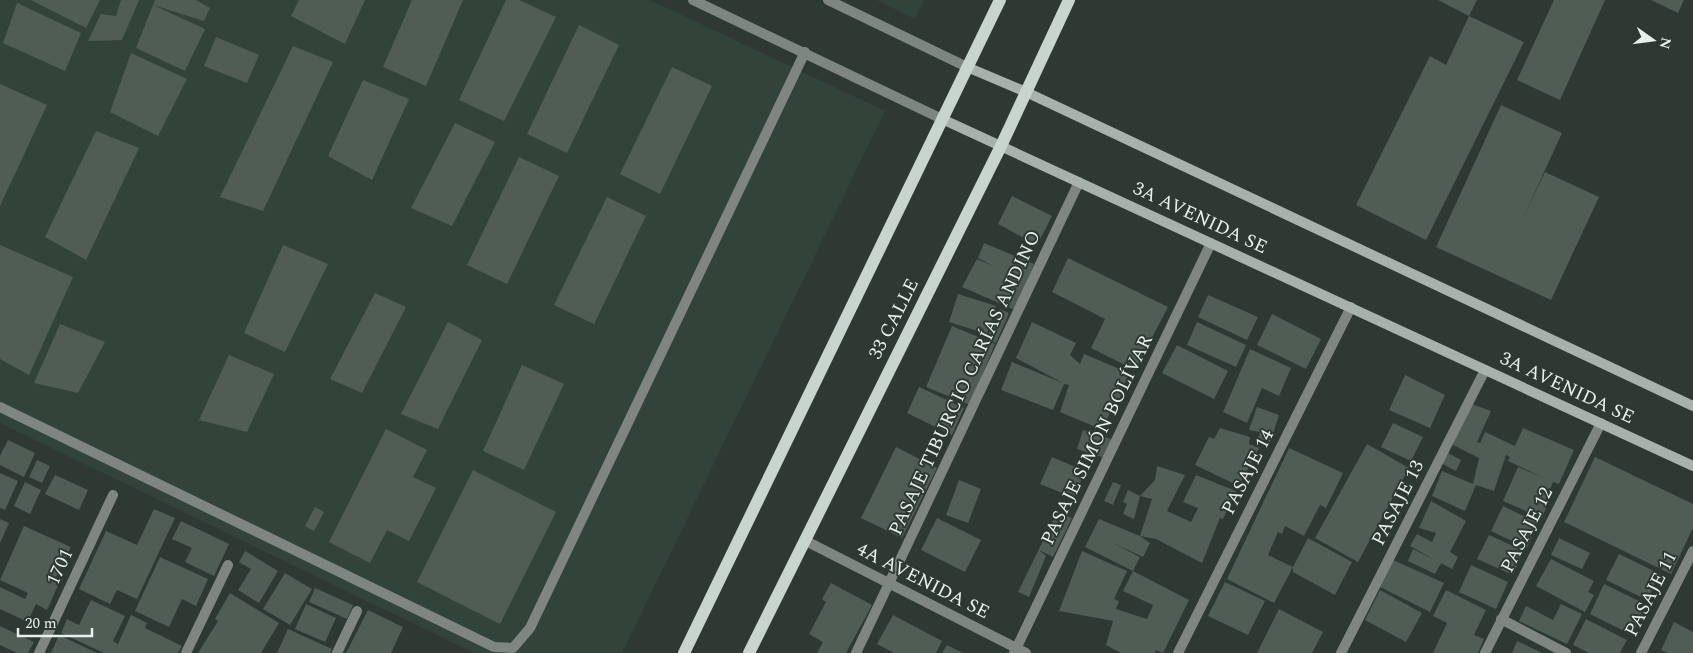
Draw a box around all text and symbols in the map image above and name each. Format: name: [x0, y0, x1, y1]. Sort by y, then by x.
north arrow: [1628, 15, 1678, 65]
text: N: [1654, 35, 1677, 51]
street label: 3A AVENIDA SE: [1128, 174, 1272, 262]
street label: PASAJE TIBURCIO CARÍAS ANDINO: [881, 226, 1049, 540]
street label: 33 CALLE: [861, 273, 927, 365]
street label: PASAJE SIMÓN BOLÍVAR: [1033, 330, 1161, 550]
street label: 3A AVENIDA SE: [1495, 344, 1639, 432]
street label: PASAJE 14: [1214, 424, 1282, 520]
street label: PASAJE 13: [1364, 455, 1432, 551]
street label: PASAJE 12: [1493, 482, 1561, 578]
street label: 4A AVENIDA SE: [851, 535, 995, 627]
street label: 1701: [39, 544, 81, 590]
street label: PASAJE 11: [1617, 546, 1685, 642]
scale bar: [18, 606, 91, 638]
text: 20 m: [25, 612, 57, 635]

